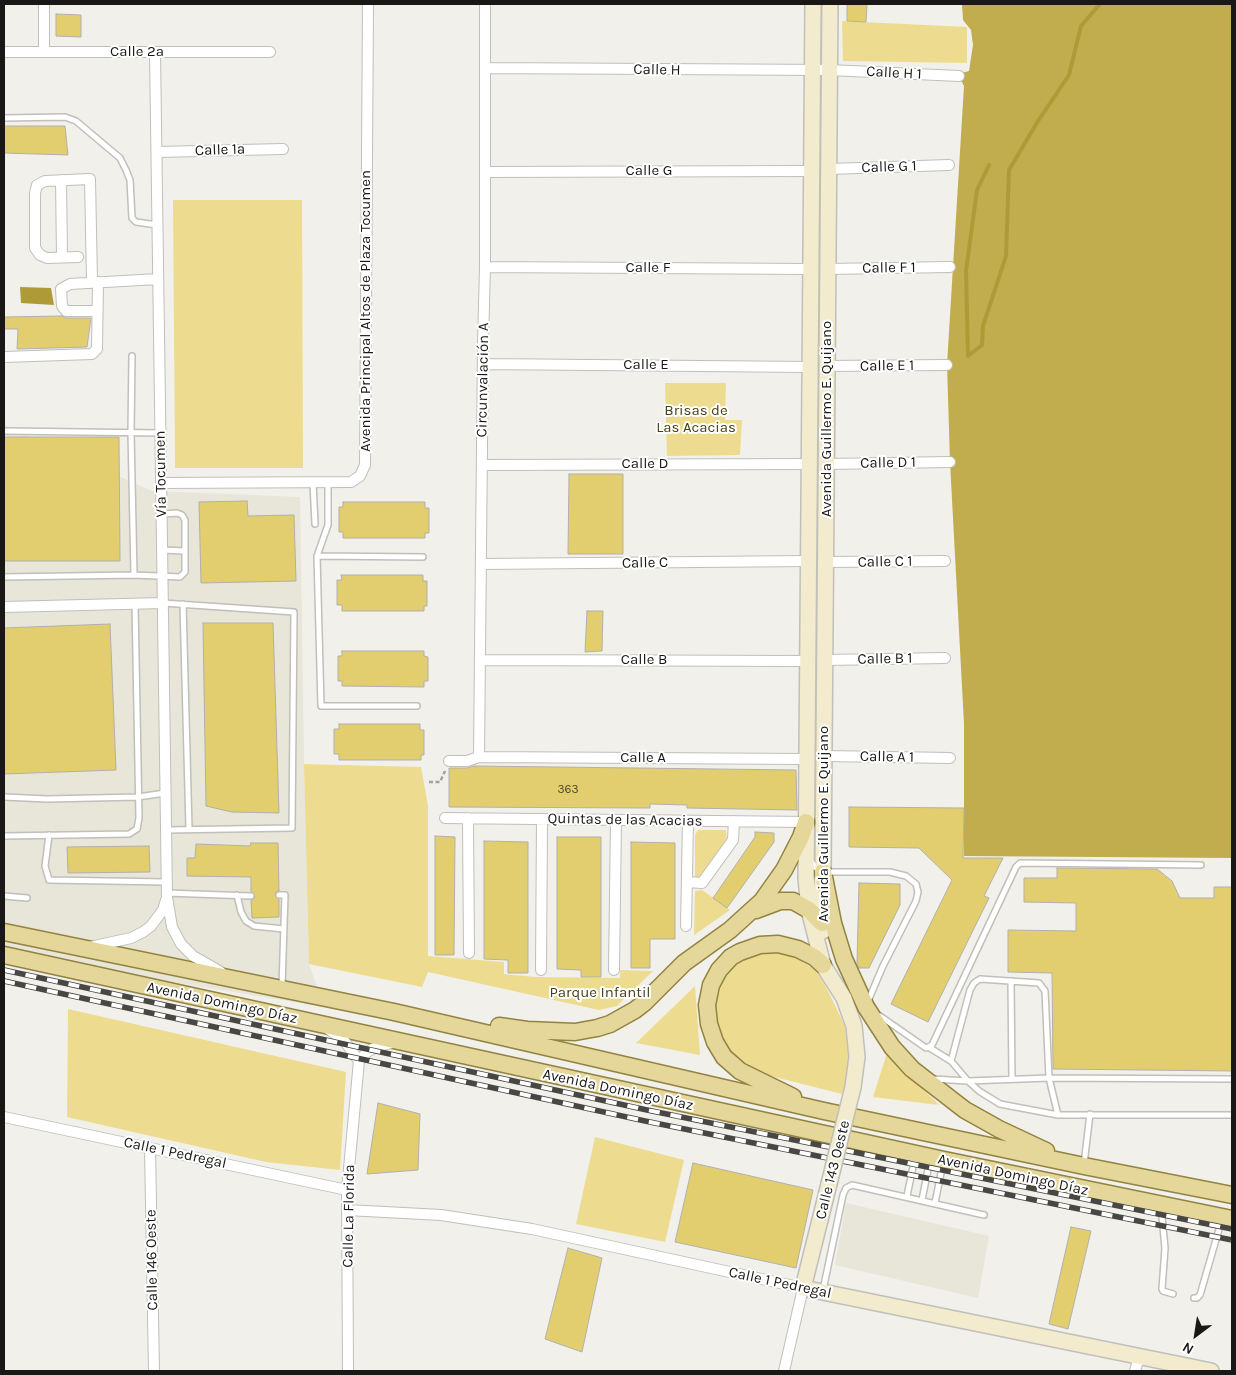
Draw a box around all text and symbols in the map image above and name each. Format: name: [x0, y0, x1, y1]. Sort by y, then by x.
street label: Calle 2a: [110, 43, 164, 61]
street label: Calle H: [633, 61, 681, 79]
street label: Calle H 1: [866, 63, 922, 83]
street label: Calle 1a: [195, 140, 245, 160]
street label: Calle G 1: [861, 157, 917, 177]
street label: Calle G: [626, 162, 672, 180]
street label: Avenida Principal Altos de Plaza Tocumen: [357, 170, 375, 452]
street label: Calle F: [626, 259, 670, 277]
street label: Calle F 1: [862, 259, 916, 277]
street label: Avenida Guillermo E. Quijano: [818, 321, 836, 517]
street label: Circunvalación A: [473, 322, 493, 438]
street label: Calle E: [623, 356, 669, 374]
street label: Calle E 1: [860, 357, 914, 375]
park label: Brisas de Las Acacias: [656, 402, 736, 437]
street label: Vía Tocumen: [151, 430, 171, 518]
street label: Calle D 1: [860, 454, 916, 472]
street label: Calle D: [621, 455, 669, 473]
street label: Calle C 1: [857, 553, 913, 571]
street label: Calle C: [622, 554, 668, 572]
street label: Calle B 1: [857, 650, 913, 668]
street label: Calle B: [621, 651, 667, 669]
street label: Avenida Guillermo E. Quijano: [815, 726, 833, 922]
street label: Calle A 1: [860, 748, 914, 766]
street label: Calle A: [620, 749, 666, 767]
house number: 363: [557, 783, 579, 797]
street label: Quintas de las Acacias: [547, 810, 703, 830]
street label: Avenida Domingo Díaz: [145, 978, 299, 1028]
park label: Parque Infantil: [549, 984, 651, 1002]
street label: Avenida Domingo Díaz: [541, 1065, 695, 1115]
street label: Calle 143 Oeste: [812, 1119, 854, 1221]
street label: Calle 1 Pedregal: [122, 1133, 228, 1173]
street label: Avenida Domingo Díaz: [936, 1150, 1090, 1200]
street label: Calle La Florida: [339, 1164, 359, 1268]
street label: Calle 146 Oeste: [142, 1209, 162, 1311]
street label: Calle 1 Pedregal: [727, 1263, 833, 1303]
north arrow: [1171, 1310, 1221, 1360]
text: N: [1179, 1338, 1197, 1358]

